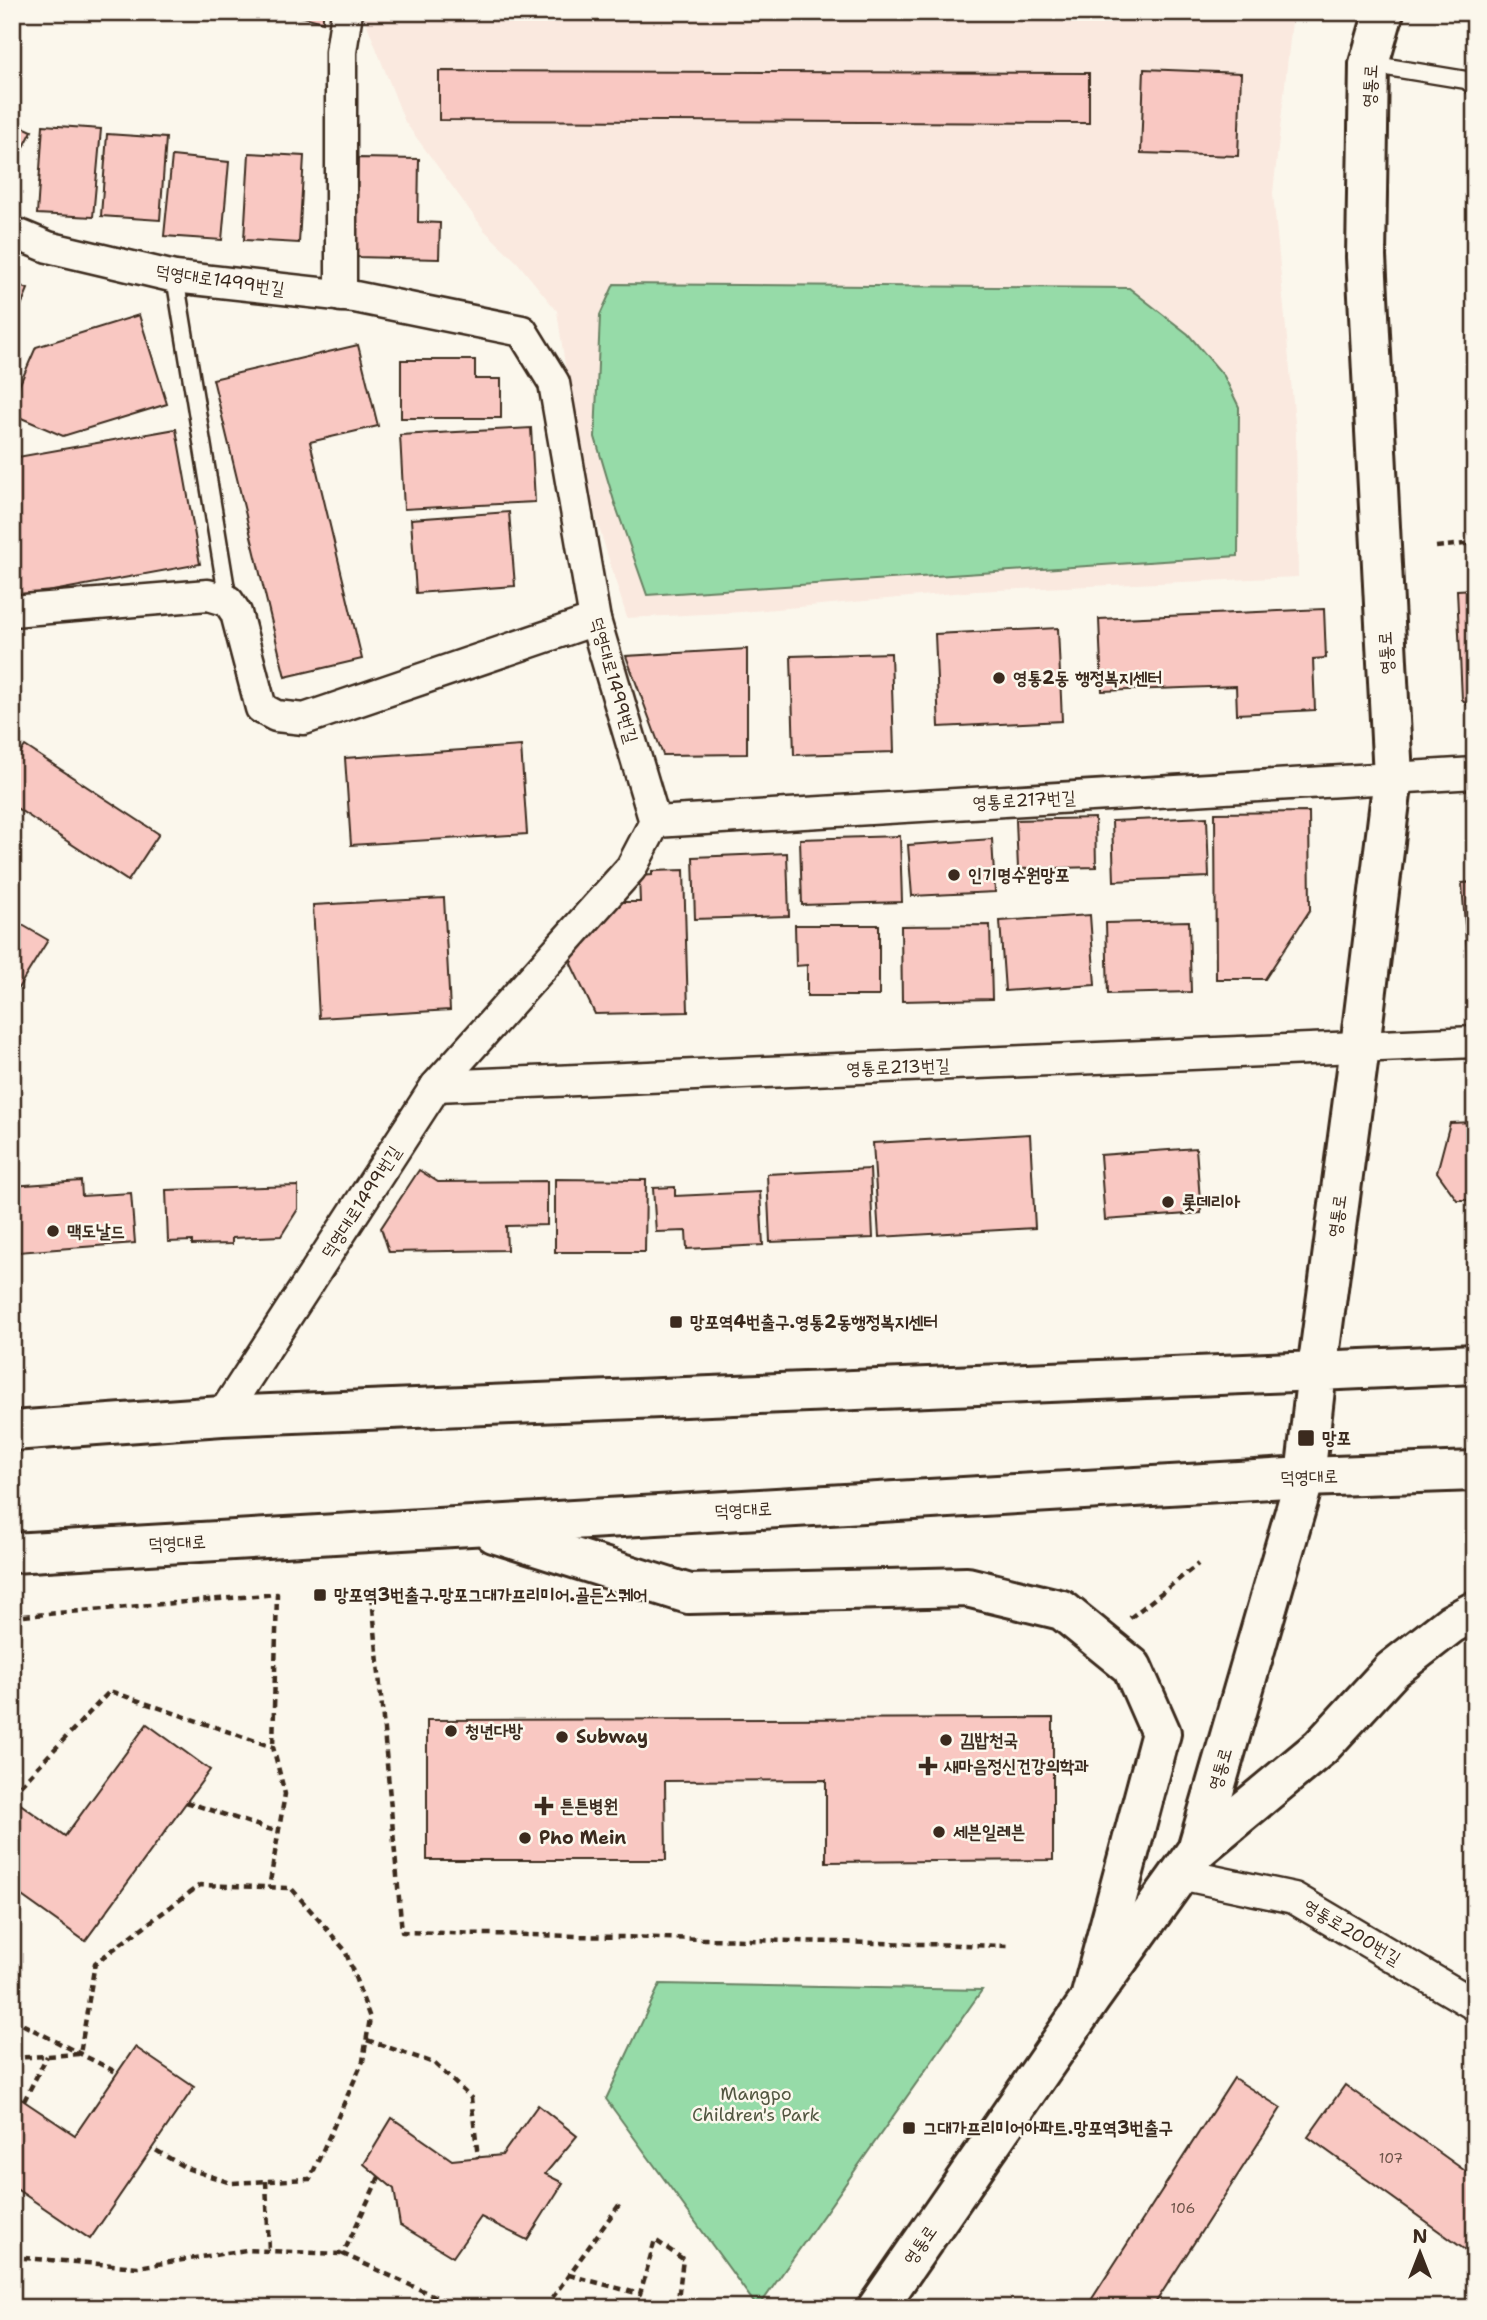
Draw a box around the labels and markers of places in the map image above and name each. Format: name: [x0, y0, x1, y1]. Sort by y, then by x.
place label: 영통2동 행정복지센터: [1013, 666, 1162, 690]
marker: 영통2동 행정복지센터: [991, 670, 1007, 686]
place label: 인기명수원망포: [968, 863, 1069, 887]
marker: 인기명수원망포: [946, 867, 962, 883]
place label: 롯데리아: [1182, 1190, 1240, 1214]
marker: 롯데리아: [1160, 1194, 1176, 1210]
place label: 맥도날드: [67, 1219, 125, 1243]
marker: 맥도날드: [45, 1223, 61, 1239]
place label: 망포역4번출구.영통2동행정복지센터: [690, 1310, 938, 1334]
marker: 망포역4번출구.영통2동행정복지센터: [668, 1314, 684, 1330]
place label: 망포: [1322, 1426, 1351, 1450]
marker: 망포: [1296, 1428, 1316, 1448]
place label: 망포역3번출구.망포그대가프리미어.골든스퀘어: [334, 1583, 647, 1607]
marker: 망포역3번출구.망포그대가프리미어.골든스퀘어: [312, 1587, 328, 1603]
place label: 청년다방: [465, 1719, 523, 1743]
marker: 청년다방: [443, 1723, 459, 1739]
place label: Subway: [576, 1725, 648, 1749]
place label: 김밥천국: [960, 1728, 1018, 1752]
marker: Subway: [554, 1729, 570, 1745]
marker: 김밥천국: [938, 1732, 954, 1748]
place label: 새마음정신건강의학과: [943, 1754, 1089, 1778]
marker: 새마음정신건강의학과: [918, 1756, 938, 1776]
place label: 튼튼병원: [560, 1794, 618, 1818]
marker: 튼튼병원: [534, 1796, 554, 1816]
place label: 세븐일레븐: [953, 1820, 1025, 1844]
marker: 세븐일레븐: [931, 1824, 947, 1840]
place label: Pho Mein: [539, 1826, 626, 1850]
marker: Pho Mein: [517, 1830, 533, 1846]
place label: 그대가프리미어아파트.망포역3번출구: [923, 2116, 1173, 2140]
marker: 그대가프리미어아파트.망포역3번출구: [901, 2120, 917, 2136]

